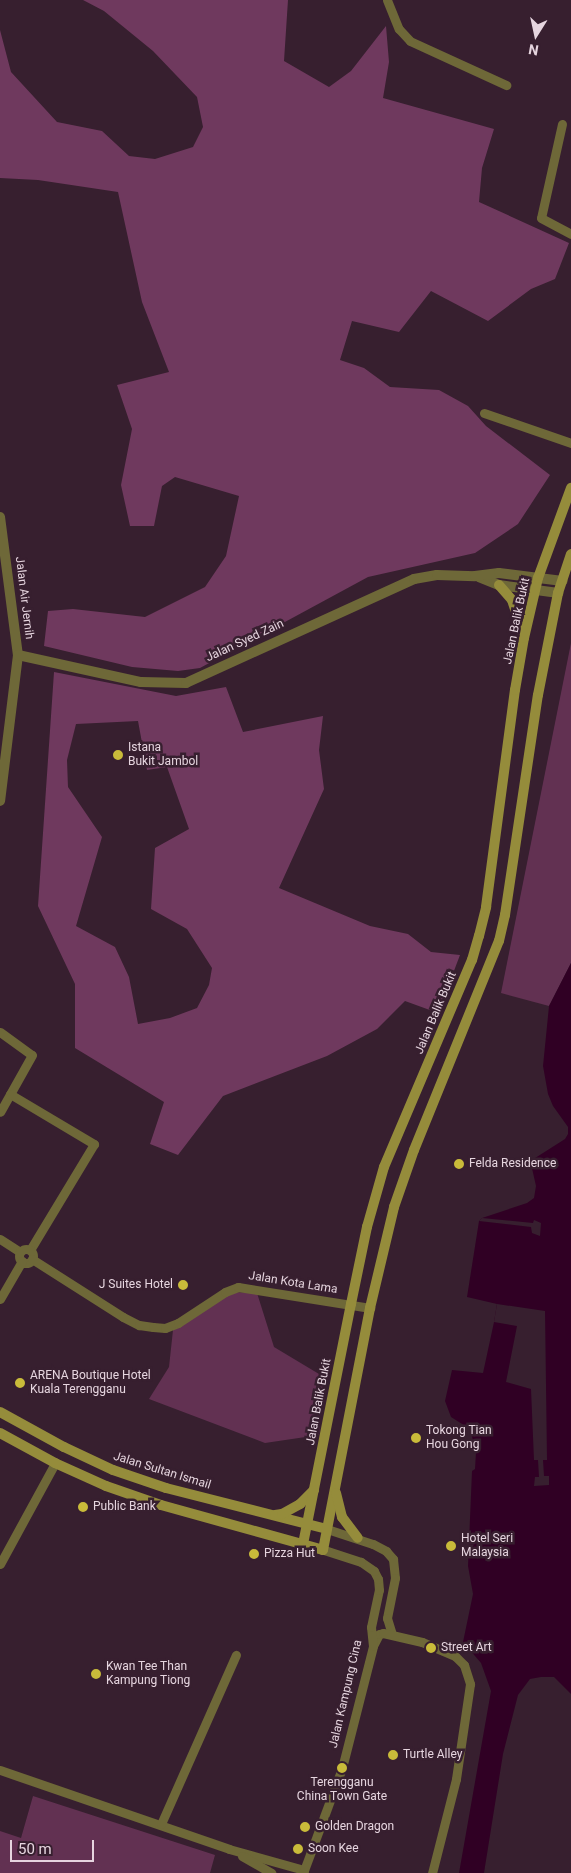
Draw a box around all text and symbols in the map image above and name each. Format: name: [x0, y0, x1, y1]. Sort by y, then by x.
north arrow: [511, 10, 561, 60]
text: N: [527, 41, 540, 59]
street label: Jalan Air Jernih: [12, 556, 36, 640]
street label: Jalan Balik Bukit: [501, 576, 533, 666]
street label: Jalan Syed Zain: [204, 617, 286, 665]
place label: Istana Bukit Jambol: [128, 741, 198, 769]
marker: Istana Bukit Jambol: [112, 749, 124, 761]
street label: Jalan Balik Bukit: [412, 970, 460, 1056]
place label: Felda Residence: [469, 1157, 556, 1171]
marker: Felda Residence: [453, 1158, 465, 1170]
street label: Jalan Kota Lama: [247, 1269, 339, 1297]
place label: J Suites Hotel: [99, 1278, 173, 1292]
marker: J Suites Hotel: [177, 1279, 189, 1291]
street label: Jalan Balik Bukit: [304, 1357, 334, 1447]
place label: ARENA Boutique Hotel Kuala Terengganu: [30, 1369, 151, 1397]
marker: ARENA Boutique Hotel Kuala Terengganu: [14, 1377, 26, 1389]
place label: Tokong Tian Hou Gong: [426, 1424, 492, 1452]
marker: Tokong Tian Hou Gong: [410, 1432, 422, 1444]
street label: Jalan Sultan Ismail: [111, 1449, 213, 1493]
place label: Public Bank: [93, 1500, 156, 1514]
marker: Public Bank: [77, 1501, 89, 1513]
place label: Hotel Seri Malaysia: [461, 1532, 513, 1560]
marker: Hotel Seri Malaysia: [445, 1540, 457, 1552]
place label: Pizza Hut: [264, 1547, 315, 1561]
marker: Pizza Hut: [248, 1548, 260, 1560]
street label: Jalan Kampung Cina: [327, 1639, 365, 1749]
place label: Street Art: [441, 1641, 492, 1655]
marker: Street Art: [425, 1642, 437, 1654]
place label: Kwan Tee Than Kampung Tiong: [106, 1660, 191, 1688]
marker: Kwan Tee Than Kampung Tiong: [90, 1668, 102, 1680]
place label: Turtle Alley: [403, 1748, 462, 1762]
marker: Turtle Alley: [387, 1749, 399, 1761]
marker: Terengganu China Town Gate: [336, 1762, 348, 1774]
place label: Terengganu China Town Gate: [297, 1776, 387, 1804]
place label: Golden Dragon: [315, 1820, 394, 1834]
marker: Golden Dragon: [299, 1821, 311, 1833]
scale bar: [12, 1830, 96, 1862]
text: 50 m: [18, 1840, 52, 1858]
place label: Soon Kee: [308, 1842, 359, 1856]
marker: Soon Kee: [292, 1843, 304, 1855]

